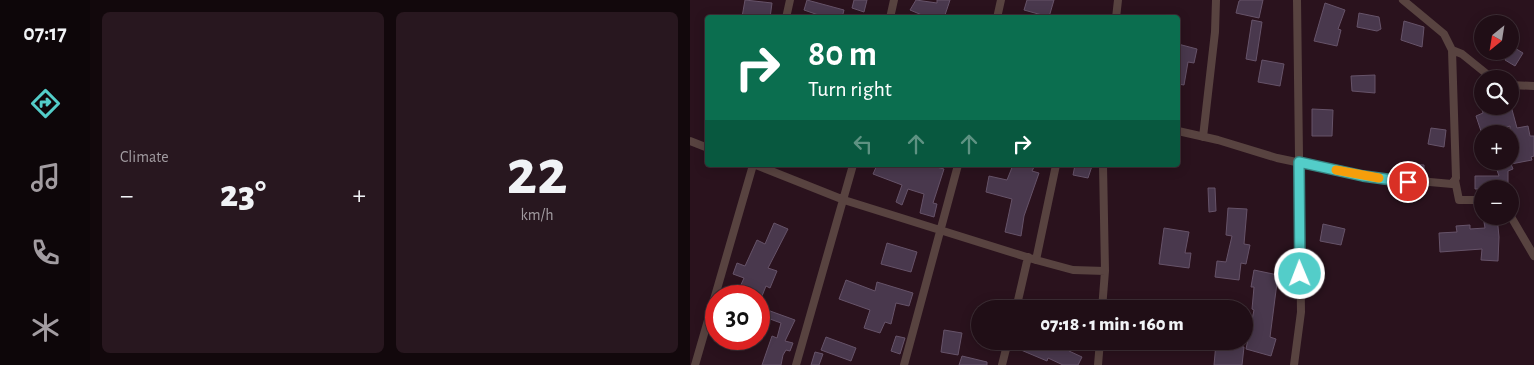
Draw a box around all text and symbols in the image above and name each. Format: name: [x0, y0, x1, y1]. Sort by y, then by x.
north arrow: [1474, 15, 1519, 60]
map controls: [1474, 15, 1519, 225]
text: 07:17: [23, 22, 67, 44]
icon: right: [725, 35, 790, 100]
text: 80 m: [808, 37, 877, 72]
button: search: [1474, 70, 1519, 115]
text: Turn right: [808, 78, 892, 100]
icon: directions: [28, 86, 63, 121]
button: +: [1474, 125, 1519, 170]
icon: left: [849, 130, 877, 158]
icon: ahead: [902, 130, 930, 158]
icon: ahead: [955, 130, 983, 158]
icon: right: [1008, 130, 1036, 158]
text: 22: [506, 141, 568, 206]
text: Climate: [120, 149, 169, 165]
icon: music: [28, 160, 63, 195]
pin: [1387, 161, 1429, 203]
icon: arrive: [1394, 168, 1422, 196]
text: 23°: [220, 176, 266, 214]
button: −: [1474, 180, 1519, 225]
text: −: [120, 182, 133, 210]
text: +: [353, 182, 366, 210]
text: km/h: [520, 207, 554, 223]
icon: phone: [28, 235, 63, 270]
position arrow: [1273, 247, 1325, 299]
speed limit sign: 30: [705, 285, 770, 350]
icon: climate: [28, 310, 63, 345]
text: 07:18 · 1 min · 160 m: [1040, 315, 1184, 334]

